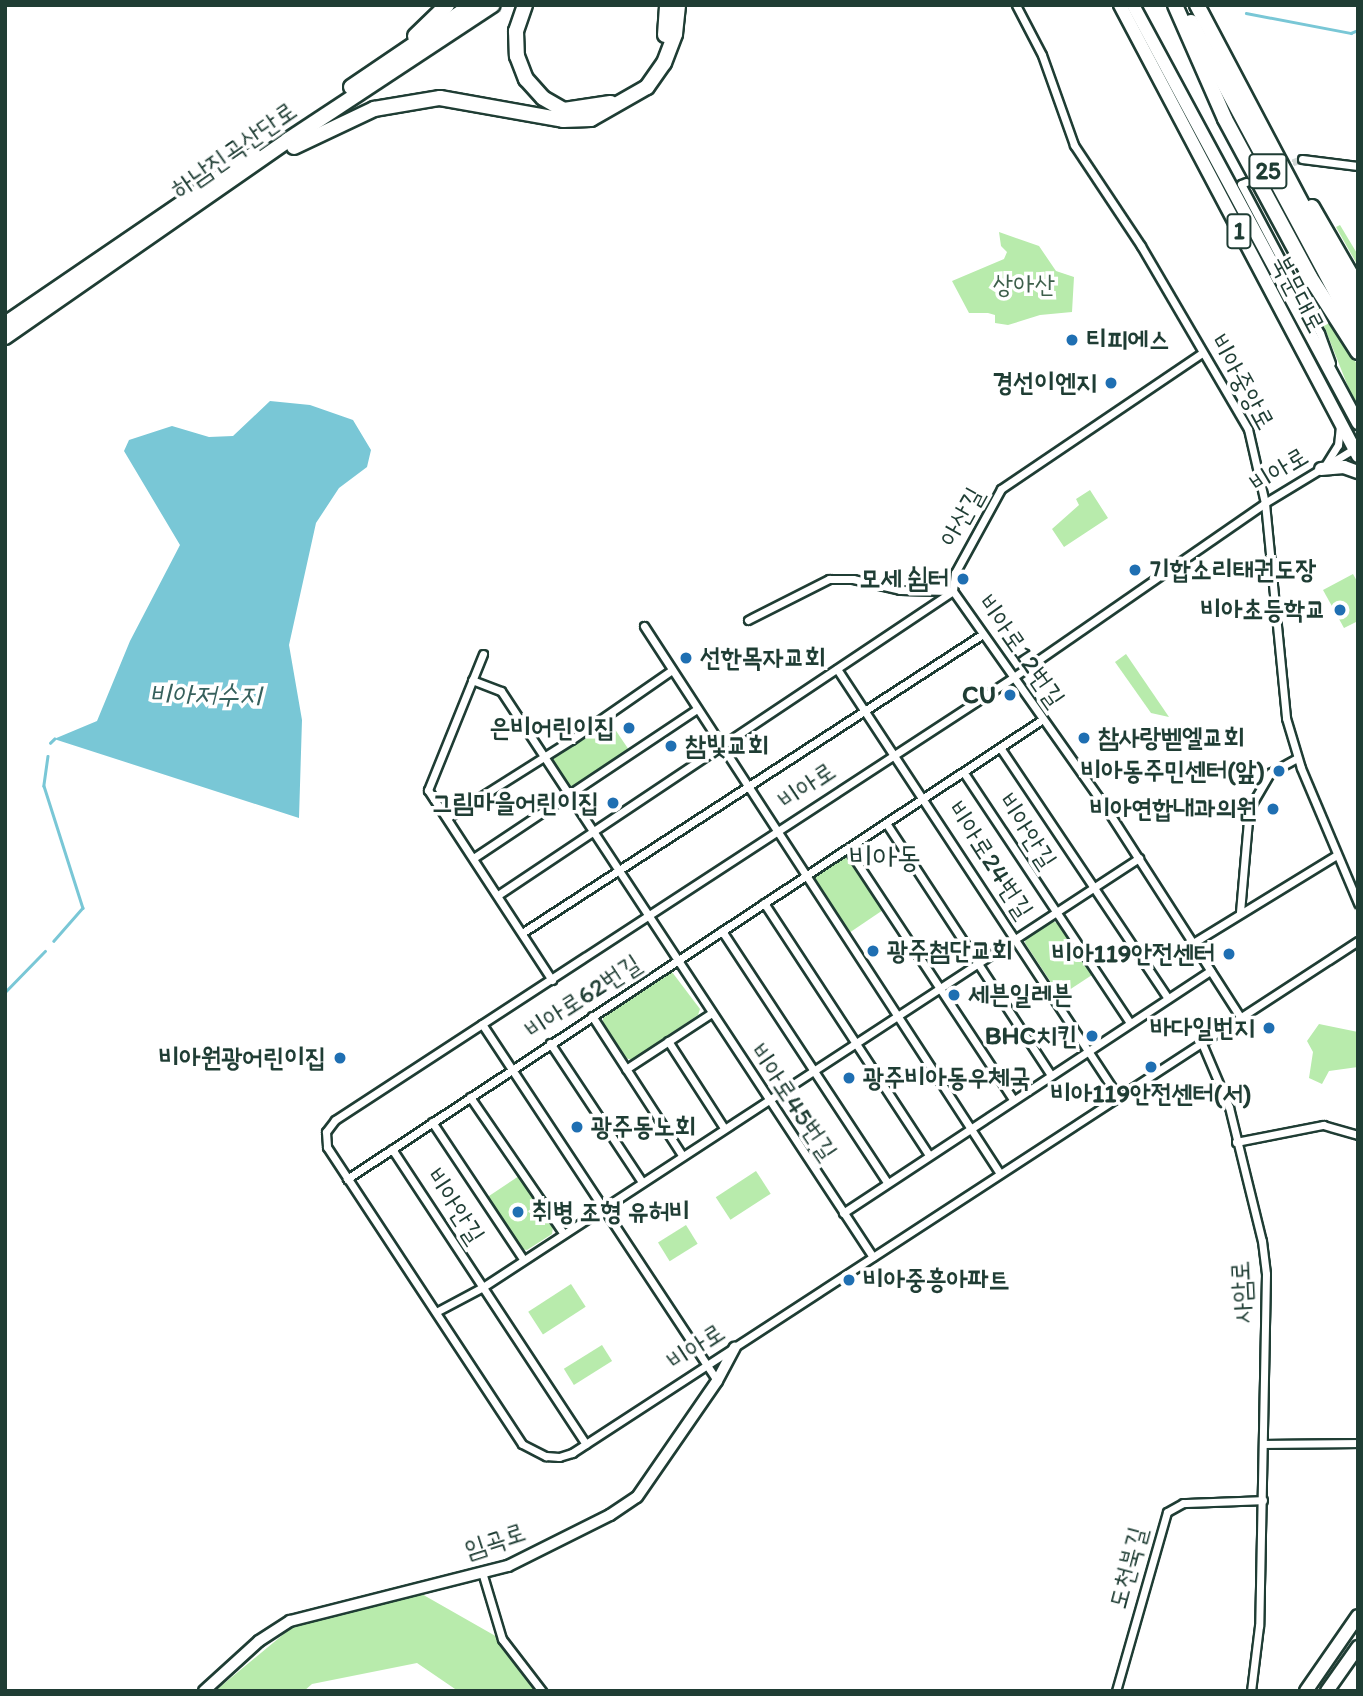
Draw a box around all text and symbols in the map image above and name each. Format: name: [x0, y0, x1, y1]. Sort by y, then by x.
street label: 하남진곡산단로: [165, 95, 303, 205]
road number: 25: [1247, 150, 1289, 191]
road number: 1: [1225, 210, 1253, 252]
street label: 북문대로: [1265, 250, 1331, 338]
park label: 상아산: [993, 269, 1055, 301]
place label: 티피에스: [1086, 324, 1170, 356]
street label: 비아중앙로: [1203, 329, 1281, 435]
marker: 티피에스: [1064, 332, 1080, 348]
place label: 경선이엔지: [992, 367, 1097, 399]
marker: 경선이엔지: [1103, 375, 1119, 391]
street label: 비아로: [1244, 440, 1314, 500]
street label: 아산길: [933, 482, 991, 552]
place label: 기합소리태권도장: [1149, 554, 1316, 586]
marker: 기합소리태권도장: [1127, 562, 1143, 578]
place label: 모세 쉼터: [859, 563, 949, 595]
marker: 모세 쉼터: [955, 571, 971, 587]
street label: 비아로12번길: [971, 589, 1071, 713]
place label: 비아초등학교: [1200, 594, 1326, 626]
marker: 비아초등학교: [1332, 602, 1348, 618]
place label: 선한목자교회: [700, 642, 826, 674]
marker: 선한목자교회: [678, 650, 694, 666]
water label: 비아저수지: [149, 677, 261, 711]
place label: CU: [962, 679, 996, 711]
marker: CU: [1002, 687, 1018, 703]
place label: 은비어린이집: [489, 712, 615, 744]
marker: 은비어린이집: [621, 720, 637, 736]
place label: 참사랑벧엘교회: [1098, 722, 1244, 754]
place label: 참빛교회: [685, 730, 769, 762]
marker: 참사랑벧엘교회: [1076, 730, 1092, 746]
marker: 참빛교회: [663, 738, 679, 754]
place label: 비아동주민센터(앞): [1081, 755, 1265, 787]
street label: 비아로: [772, 756, 842, 816]
marker: 비아동주민센터(앞): [1271, 763, 1287, 779]
place label: 그림마을어린이집: [432, 787, 599, 819]
street label: 비아안길: [991, 787, 1063, 875]
place label: 비아연합내과의원: [1090, 793, 1257, 825]
marker: 그림마을어린이집: [605, 795, 621, 811]
street label: 비아로24번길: [940, 795, 1040, 925]
marker: 비아연합내과의원: [1263, 799, 1283, 819]
district label: 비아동: [849, 839, 921, 875]
place label: 광주첨단교회: [887, 935, 1013, 967]
place label: 비아119안전센터: [1052, 938, 1215, 970]
marker: 광주첨단교회: [865, 943, 881, 959]
marker: 비아119안전센터: [1221, 946, 1237, 962]
street label: 비아로62번길: [519, 948, 647, 1046]
place label: 세븐일레븐: [968, 979, 1073, 1011]
marker: 세븐일레븐: [946, 987, 962, 1003]
place label: 바다일번지: [1150, 1012, 1255, 1044]
place label: BHC치킨: [985, 1020, 1078, 1052]
marker: 바다일번지: [1261, 1020, 1277, 1036]
marker: BHC치킨: [1084, 1028, 1100, 1044]
street label: 비아로45번길: [743, 1038, 843, 1166]
place label: 비아원광어린이집: [159, 1042, 326, 1074]
marker: 비아원광어린이집: [332, 1050, 348, 1066]
marker: 비아119안전센터(서): [1143, 1059, 1159, 1075]
place label: 광주비아동우체국: [863, 1062, 1030, 1094]
marker: 광주비아동우체국: [841, 1070, 857, 1086]
place label: 비아119안전센터(서): [1050, 1078, 1252, 1110]
place label: 광주동노회: [591, 1111, 696, 1143]
marker: 광주동노회: [569, 1119, 585, 1135]
street label: 비아안길: [419, 1162, 491, 1250]
place label: 취병 조형 유허비: [532, 1196, 690, 1228]
marker: 취병 조형 유허비: [510, 1204, 526, 1220]
street label: 사암로: [1225, 1260, 1259, 1324]
place label: 비아중흥아파트: [863, 1264, 1009, 1296]
marker: 비아중흥아파트: [841, 1272, 857, 1288]
street label: 비아로: [661, 1317, 731, 1377]
street label: 임곡로: [460, 1516, 530, 1566]
street label: 도천북길: [1102, 1524, 1154, 1612]

